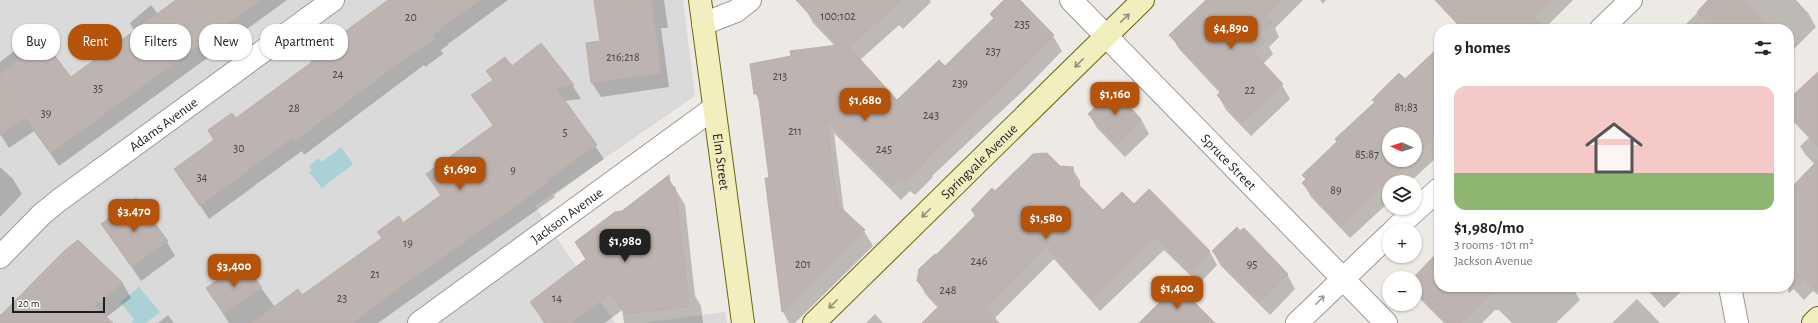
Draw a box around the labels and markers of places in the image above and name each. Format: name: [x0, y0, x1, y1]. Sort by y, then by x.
pin: $4,890: [1198, 16, 1264, 50]
pin: $1,160: [1082, 82, 1148, 116]
pin: $1,680: [832, 88, 898, 122]
pin: $1,690: [427, 157, 493, 191]
pin: $3,470: [101, 199, 167, 233]
pin: $1,580: [1013, 206, 1079, 240]
pin: $1,980: [592, 229, 658, 263]
pin: $3,400: [201, 254, 267, 288]
pin: $1,400: [1144, 276, 1210, 310]

